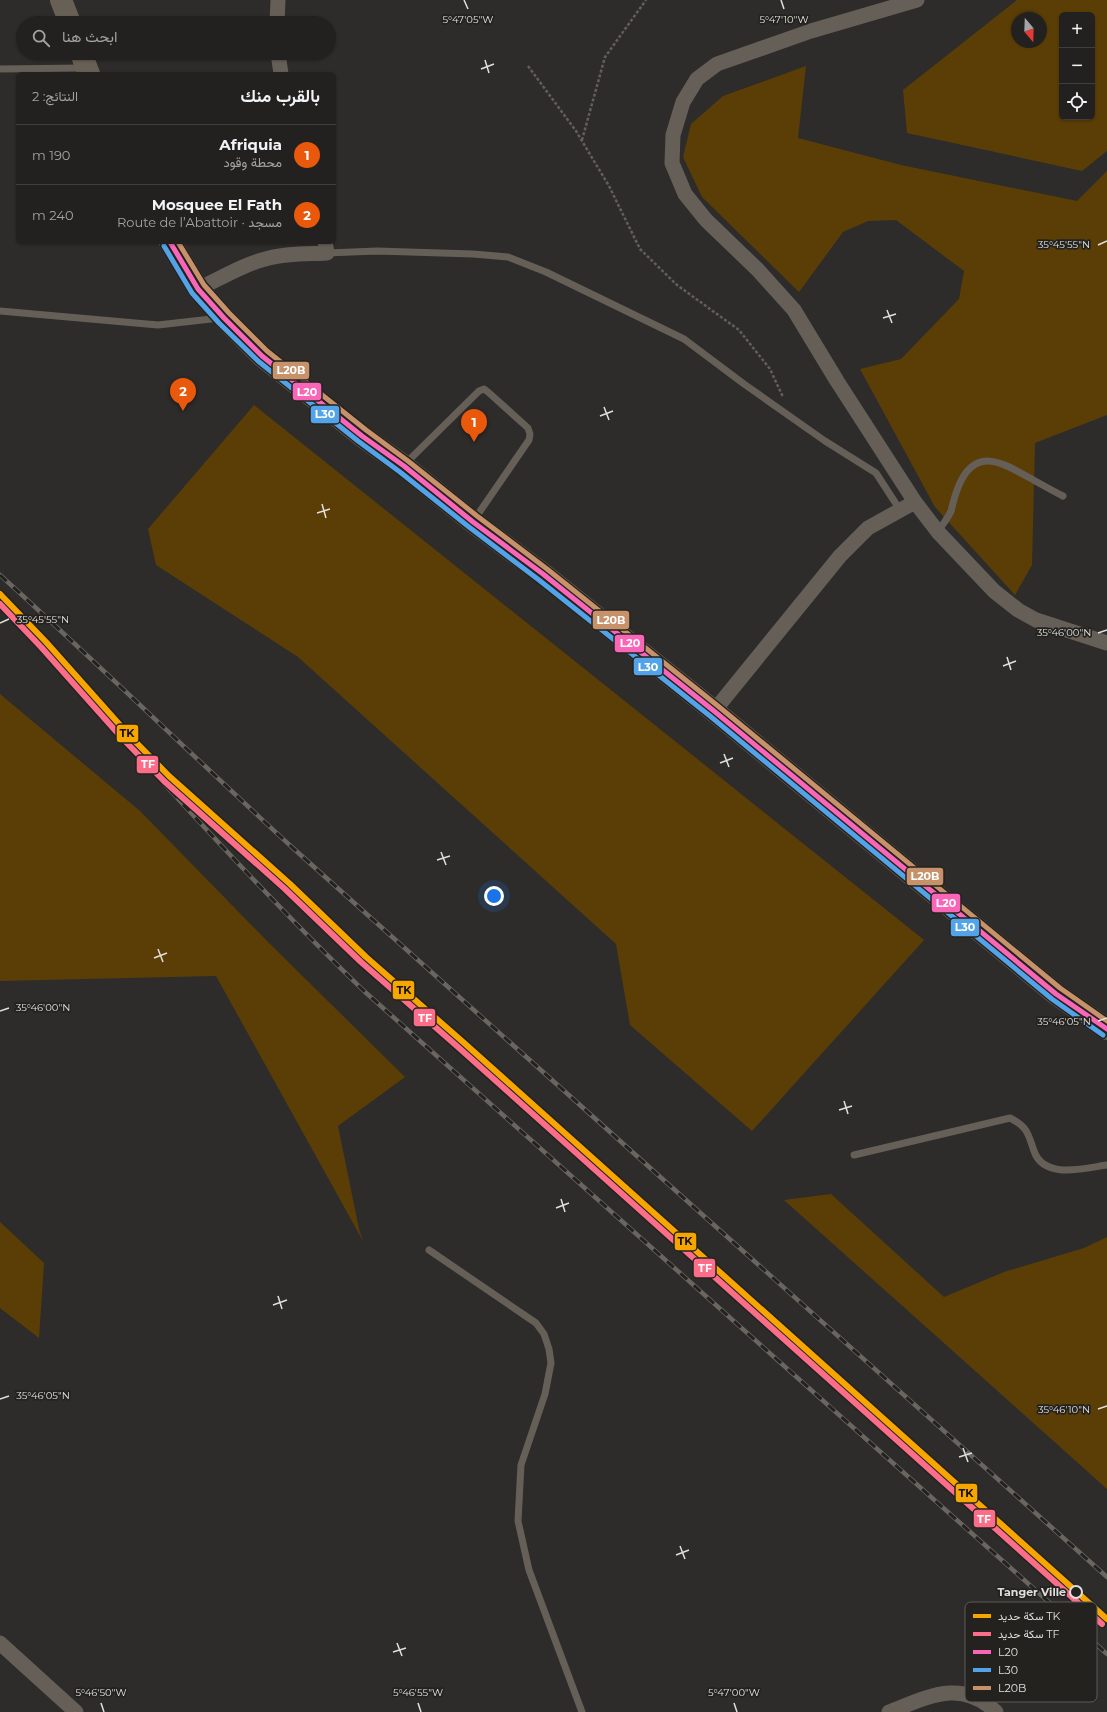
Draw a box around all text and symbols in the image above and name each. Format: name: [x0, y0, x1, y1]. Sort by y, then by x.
north arrow: [1011, 12, 1047, 48]
map controls: [1059, 12, 1095, 120]
button: +: [1059, 12, 1095, 48]
text: 5°47'05"W: [443, 13, 493, 26]
text: 5°47'10"W: [759, 13, 809, 26]
search box: [16, 16, 336, 60]
icon: search: [30, 27, 52, 49]
text: ابحث هنا: [62, 27, 117, 46]
button: −: [1059, 48, 1095, 84]
button: locate: [1059, 84, 1095, 120]
text: بالقرب منك: [241, 86, 320, 106]
text: النتائج: 2: [32, 88, 78, 104]
text: Afriquia: [219, 135, 282, 154]
text: 190 m: [32, 147, 70, 163]
text: 1: [304, 147, 310, 163]
text: محطة وقود: [224, 154, 282, 170]
text: Mosquee El Fath: [152, 195, 282, 214]
text: 240 m: [32, 207, 74, 223]
text: 2: [303, 207, 311, 223]
text: مسجد · Route de l’Abattoir: [117, 214, 282, 230]
text: 35°45'55"N: [1038, 238, 1090, 251]
line badge: L20B: [272, 361, 310, 380]
text: L20B: [276, 363, 306, 377]
pin: 2: [170, 378, 196, 411]
line badge: L20: [292, 382, 322, 401]
text: L20: [297, 385, 318, 399]
line badge: L30: [310, 405, 340, 424]
text: L30: [315, 407, 336, 421]
pin: 1: [461, 409, 487, 442]
line badge: L20B: [592, 610, 630, 630]
text: 35°45'55"N: [17, 613, 69, 626]
text: L20B: [596, 613, 626, 627]
text: 35°46'00"N: [1037, 626, 1091, 639]
line badge: L20: [614, 634, 645, 653]
text: L20: [620, 636, 641, 650]
line badge: L30: [633, 657, 663, 676]
text: L30: [638, 660, 659, 674]
line badge: TK: [116, 724, 139, 743]
text: TK: [120, 726, 135, 740]
line badge: TF: [136, 755, 159, 774]
text: TF: [141, 757, 155, 771]
line badge: L20B: [906, 867, 944, 886]
text: L20B: [910, 869, 940, 883]
your location: [484, 886, 504, 906]
line badge: L20: [931, 893, 961, 913]
text: L20: [936, 896, 957, 910]
line badge: L30: [950, 918, 980, 937]
text: L30: [955, 920, 976, 934]
line badge: TK: [392, 980, 415, 1000]
text: TK: [397, 983, 412, 997]
text: 35°46'00"N: [16, 1001, 70, 1014]
line badge: TF: [413, 1008, 436, 1027]
text: TF: [418, 1011, 432, 1025]
text: 35°46'05"N: [1037, 1015, 1091, 1028]
line badge: TK: [674, 1232, 697, 1251]
text: TK: [678, 1234, 693, 1248]
line badge: TF: [693, 1258, 716, 1278]
text: TF: [698, 1261, 712, 1275]
text: 35°46'05"N: [16, 1389, 70, 1402]
text: 35°46'10"N: [1038, 1403, 1090, 1416]
line badge: TK: [955, 1483, 978, 1503]
text: TK: [959, 1486, 974, 1500]
line badge: TF: [973, 1509, 996, 1528]
text: TF: [977, 1512, 991, 1526]
place label: Tanger Ville: [998, 1585, 1066, 1599]
marker: Tanger Ville: [1069, 1585, 1083, 1599]
legend: [965, 1602, 1097, 1702]
text: سكة حديد TK: [998, 1609, 1061, 1623]
text: سكة حديد TF: [998, 1627, 1060, 1641]
text: L20: [998, 1645, 1018, 1659]
text: L30: [998, 1663, 1018, 1677]
text: L20B: [998, 1681, 1026, 1695]
text: 5°46'50"W: [75, 1686, 127, 1699]
text: 5°46'55"W: [393, 1686, 443, 1699]
text: 5°47'00"W: [708, 1686, 760, 1699]

